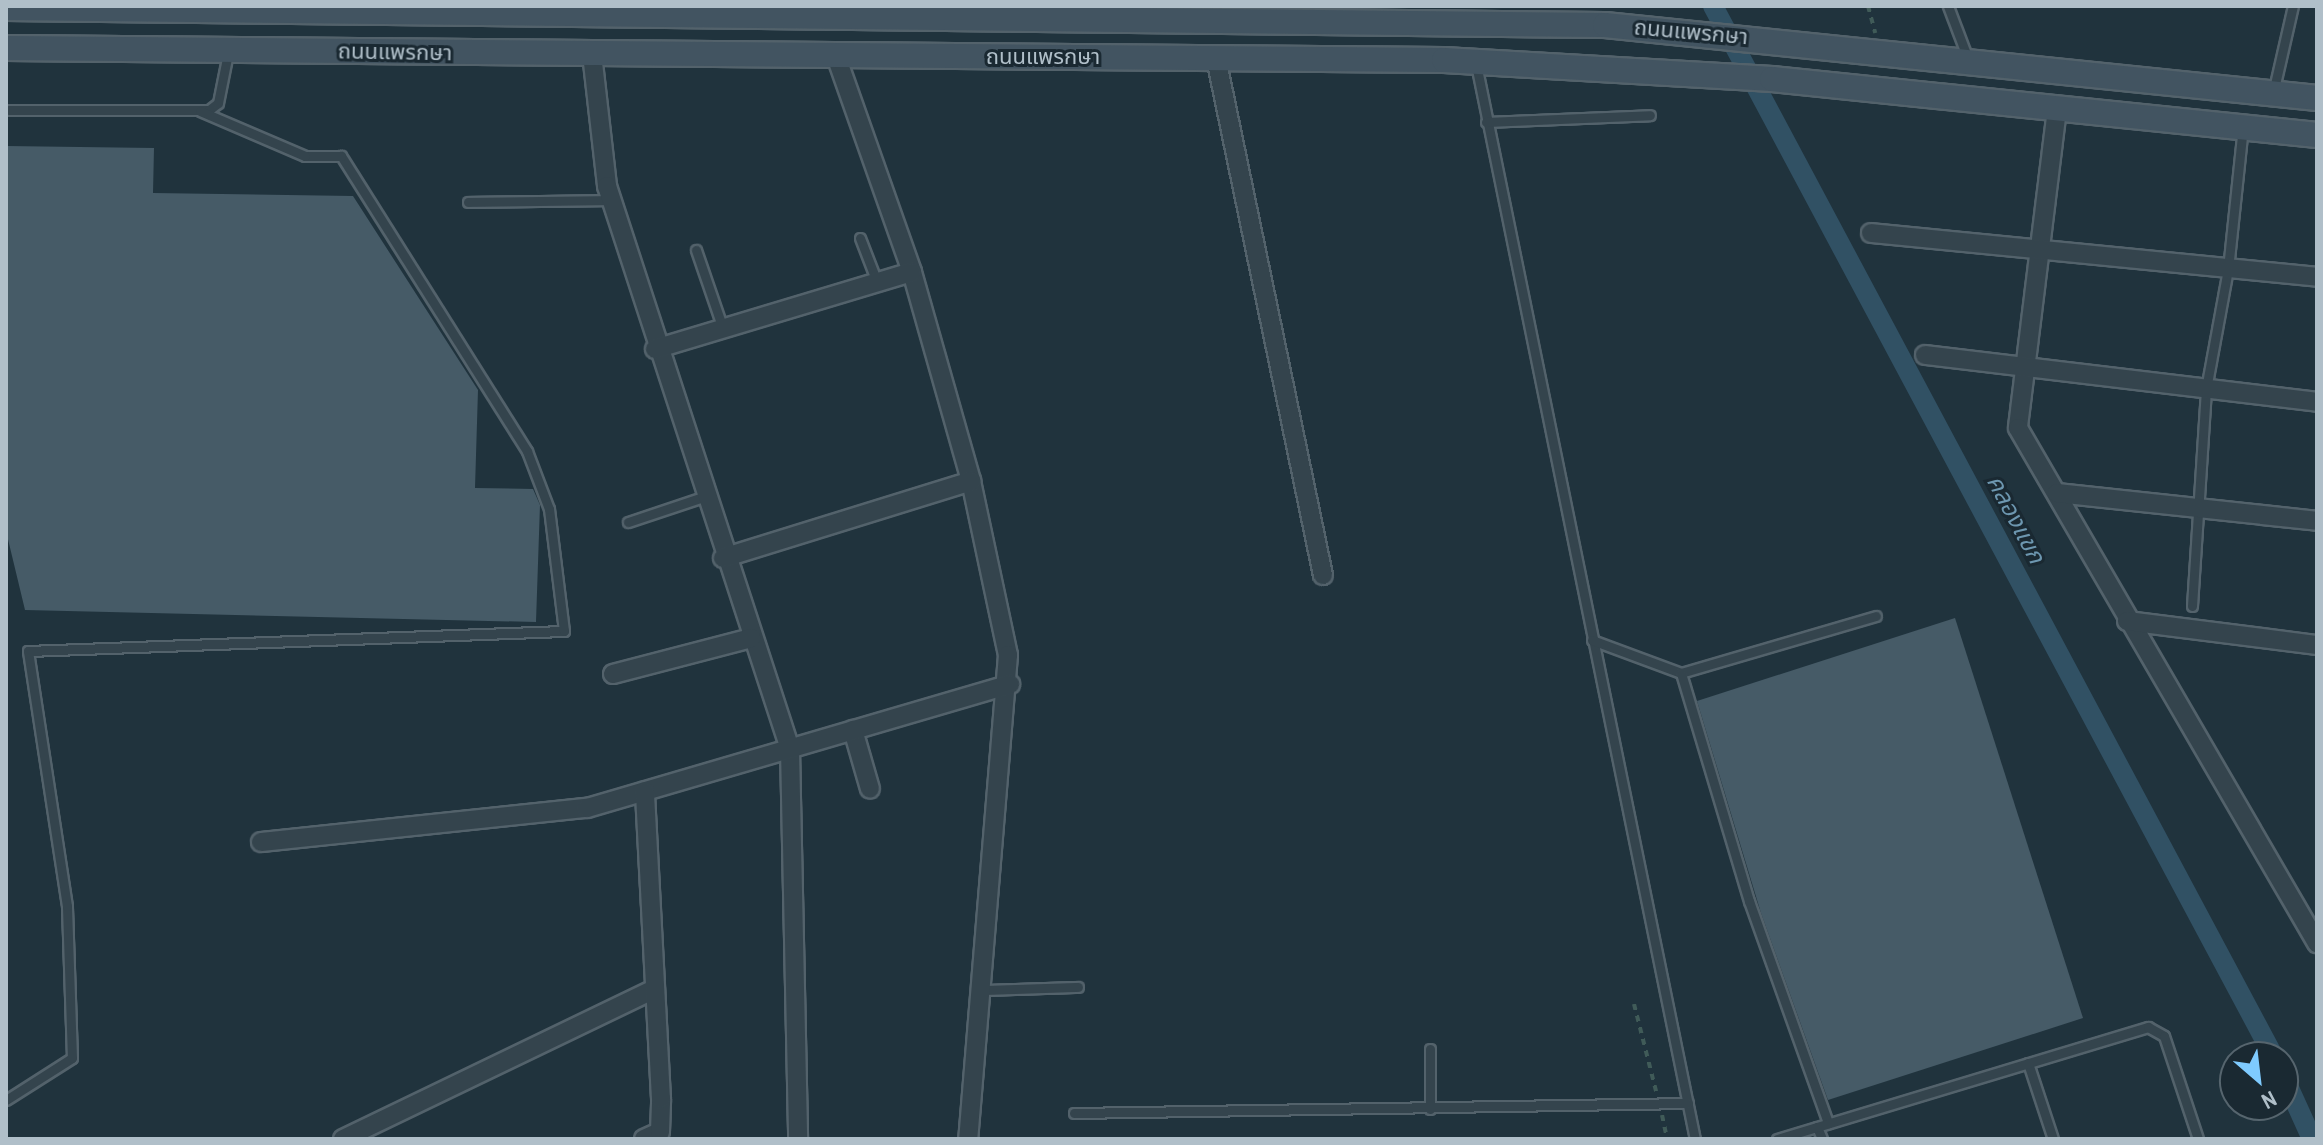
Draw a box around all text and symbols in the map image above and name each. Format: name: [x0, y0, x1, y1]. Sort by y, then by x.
street label: ถนนแพรกษา: [1633, 14, 1749, 50]
street label: ถนนแพรกษา: [338, 38, 452, 66]
street label: ถนนแพรกษา: [986, 44, 1100, 70]
water label: คลองแขก: [1981, 470, 2051, 568]
north arrow: [2219, 1041, 2299, 1121]
text: N: [2257, 1084, 2282, 1117]

